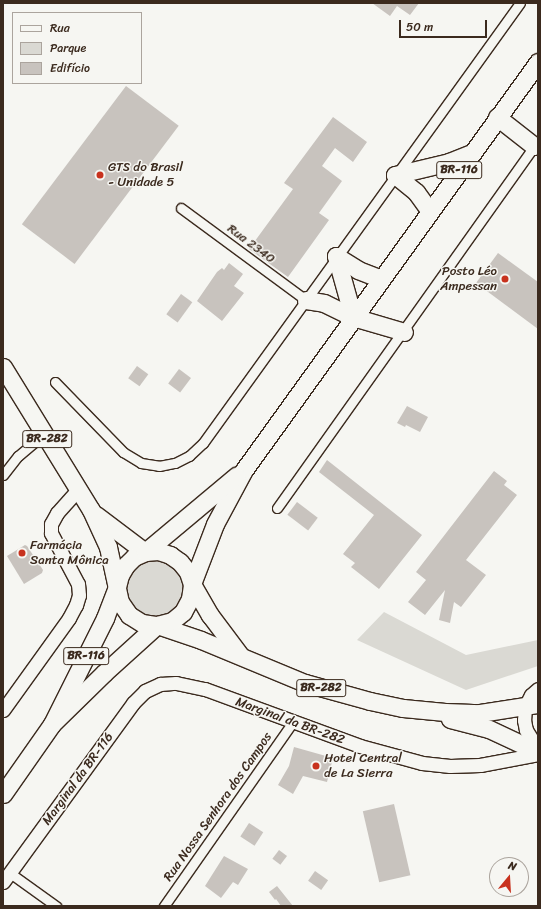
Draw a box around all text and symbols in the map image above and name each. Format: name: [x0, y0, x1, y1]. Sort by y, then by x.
legend: [12, 12, 142, 84]
scale bar: [401, 12, 489, 38]
text: 50 m: [406, 16, 433, 38]
text: Rua: [50, 17, 70, 39]
text: Parque: [50, 37, 86, 59]
text: Edifício: [50, 57, 90, 79]
place label: GTS do Brasil - Unidade 5: [108, 160, 183, 191]
road number: BR-116: [436, 160, 482, 180]
marker: GTS do Brasil - Unidade 5: [95, 170, 105, 180]
street label: Rua 2340: [224, 221, 278, 267]
place label: Posto Léo Ampessan: [440, 264, 497, 295]
marker: Posto Léo Ampessan: [500, 274, 510, 284]
road number: BR-282: [22, 429, 72, 449]
place label: Farmácia Santa Mônica: [30, 538, 108, 569]
marker: Farmácia Santa Mônica: [17, 548, 27, 558]
road number: BR-116: [63, 646, 109, 666]
road number: BR-282: [296, 678, 346, 698]
street label: Marginal da BR-282: [233, 694, 347, 748]
street label: Rua Nossa Senhora dos Campos: [160, 729, 276, 885]
street label: Marginal da BR-116: [39, 730, 117, 828]
place label: Hotel Central de La Sierra: [324, 751, 402, 782]
marker: Hotel Central de La Sierra: [311, 761, 321, 771]
text: N: [506, 856, 519, 876]
north arrow: [489, 857, 529, 897]

